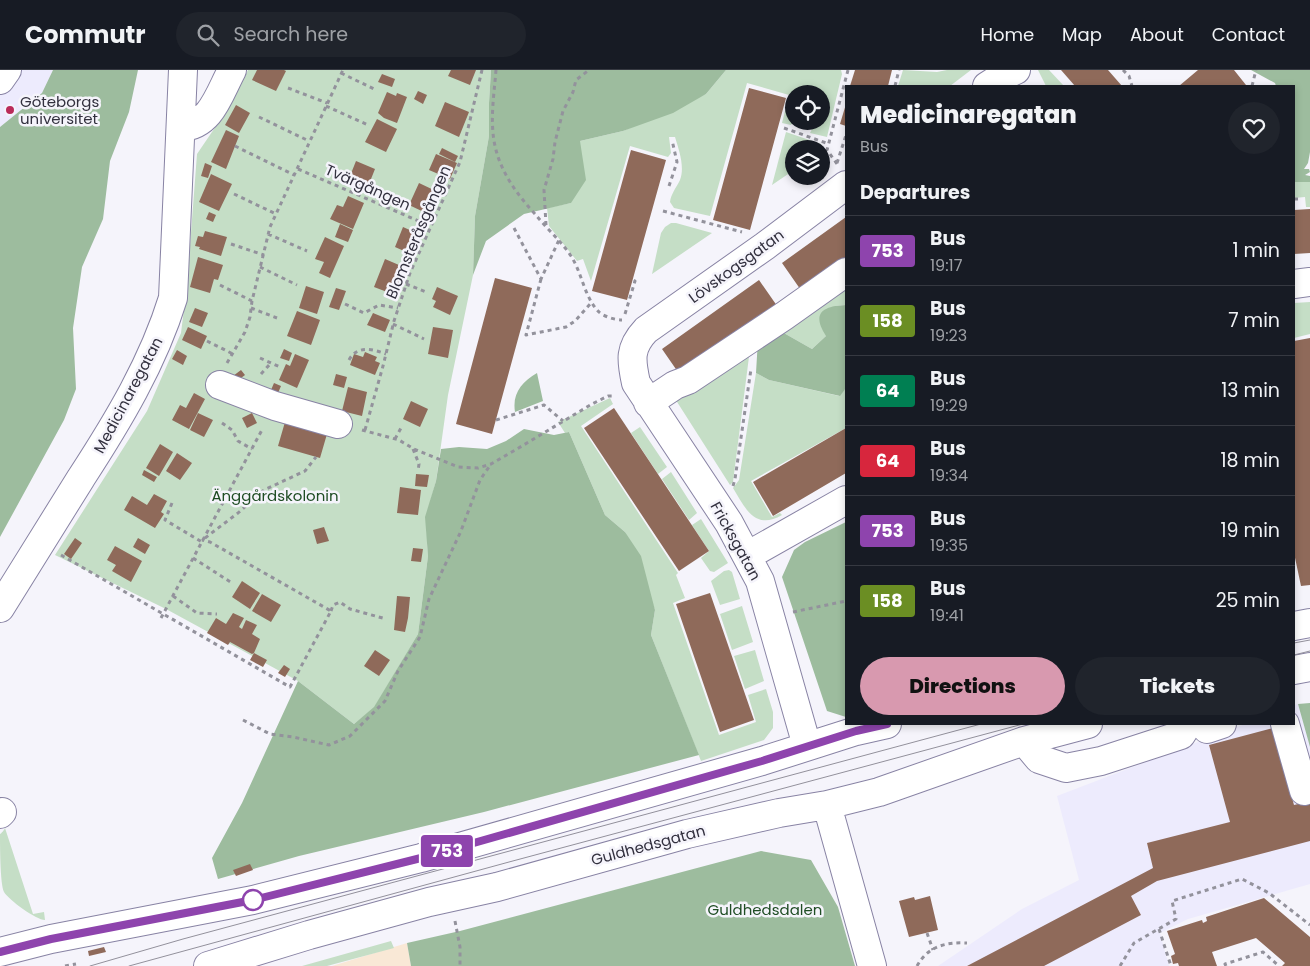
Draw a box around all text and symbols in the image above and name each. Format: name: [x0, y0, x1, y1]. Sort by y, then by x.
search box: [176, 12, 526, 57]
text: Commutr: [25, 18, 146, 51]
icon: search: [194, 21, 222, 49]
text: Search here: [234, 21, 348, 48]
text: Home: [980, 22, 1034, 47]
text: Map: [1062, 22, 1102, 47]
text: About: [1130, 22, 1184, 47]
text: Contact: [1212, 22, 1285, 47]
map controls: [785, 85, 830, 185]
button: locate: [785, 85, 830, 130]
place label: Göteborgs universitet: [20, 91, 100, 129]
text: Medicinaregatan: [860, 98, 1077, 131]
button: heart: [1228, 102, 1280, 154]
marker: Göteborgs universitet: [4, 104, 16, 116]
text: Bus: [860, 135, 888, 158]
button: layers: [785, 140, 830, 185]
street label: Tvärgången: [322, 159, 414, 215]
street label: Blomsteråsgången: [380, 162, 456, 302]
text: Departures: [860, 179, 970, 206]
street label: Lövskogsgatan: [684, 224, 788, 308]
text: Bus: [930, 225, 966, 252]
text: 1 min: [1232, 237, 1280, 264]
text: 753: [871, 238, 904, 263]
text: 19:17: [930, 254, 962, 277]
text: Bus: [930, 295, 966, 322]
text: 7 min: [1228, 307, 1280, 334]
text: 158: [872, 308, 903, 333]
text: 19:23: [930, 324, 967, 347]
street label: Medicinaregatan: [88, 333, 168, 457]
text: Bus: [930, 365, 966, 392]
text: 13 min: [1221, 377, 1280, 404]
text: 64: [876, 378, 899, 403]
text: 19:29: [930, 394, 968, 417]
text: Bus: [930, 435, 966, 462]
text: 18 min: [1220, 447, 1280, 474]
text: 64: [876, 448, 899, 473]
text: 19:34: [930, 464, 968, 487]
park label: Änggårdskolonin: [211, 485, 339, 506]
street label: Fricksgatan: [706, 498, 766, 584]
text: Bus: [930, 505, 966, 532]
text: 19 min: [1220, 517, 1280, 544]
text: 753: [871, 518, 904, 543]
text: 19:35: [930, 534, 968, 557]
text: Bus: [930, 575, 966, 602]
text: 25 min: [1216, 587, 1280, 614]
text: 158: [872, 588, 903, 613]
text: 19:41: [930, 604, 964, 627]
button: Directions: [860, 657, 1065, 715]
button: Tickets: [1075, 657, 1280, 715]
street label: Guldhedsgatan: [589, 820, 707, 870]
line badge: 753: [418, 835, 476, 867]
text: 753: [431, 838, 463, 863]
unlabelled marker: [242, 889, 264, 911]
park label: Guldhedsdalen: [708, 899, 822, 920]

